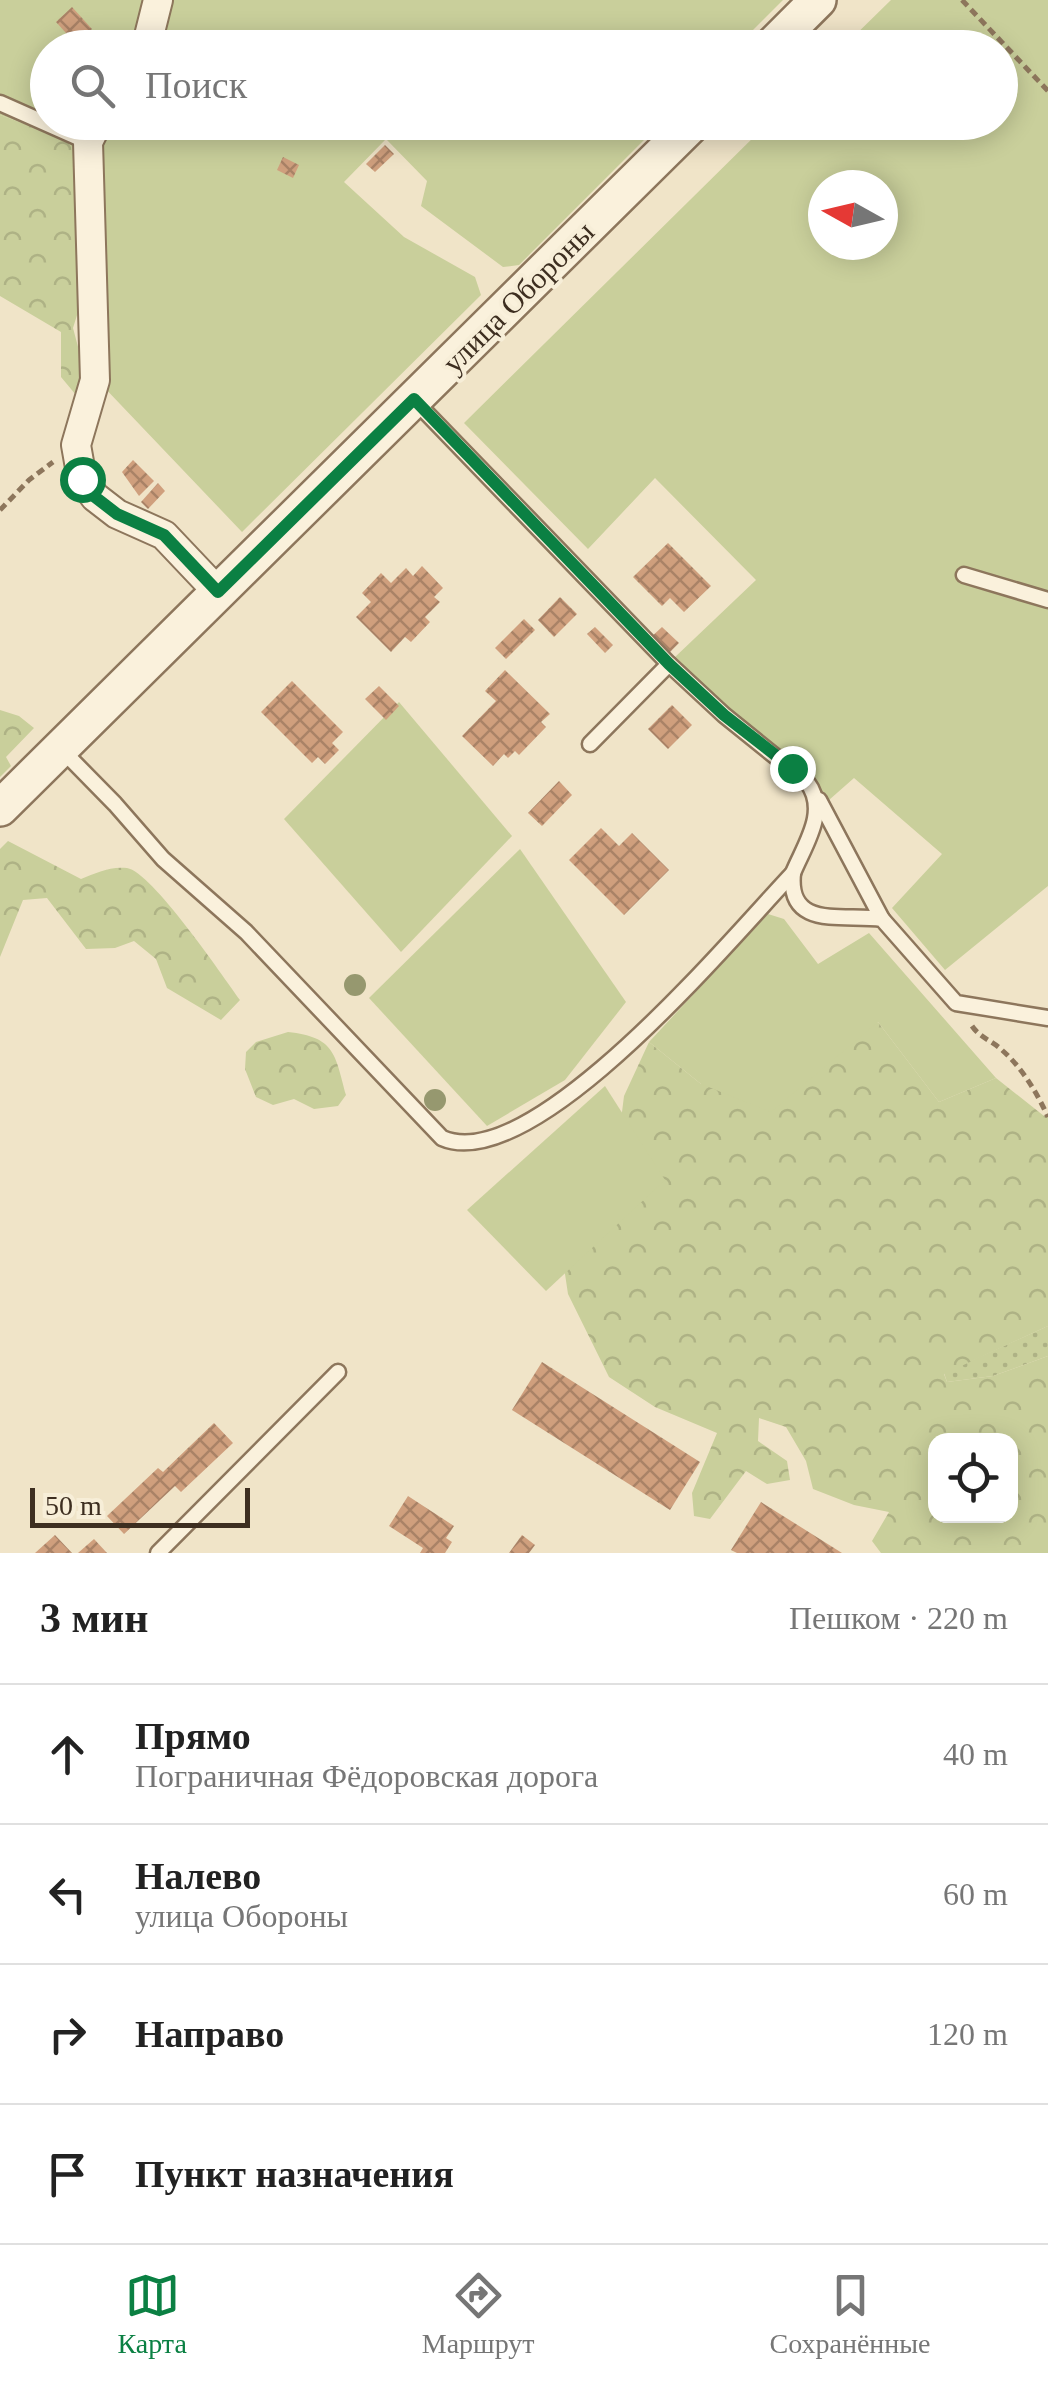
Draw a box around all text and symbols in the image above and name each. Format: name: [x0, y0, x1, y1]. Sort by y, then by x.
search box: [30, 30, 1018, 140]
icon: search: [65, 58, 120, 113]
text: Поиск: [145, 64, 247, 106]
north arrow: [808, 170, 898, 260]
street label: улица Обороны: [436, 215, 600, 379]
route start: [60, 457, 106, 503]
route end: [770, 746, 816, 792]
map controls: [928, 1433, 1018, 1523]
button: locate: [928, 1433, 1018, 1523]
scale bar: [30, 1483, 250, 1528]
text: 50 m: [45, 1490, 102, 1521]
text: 3 мин: [40, 1595, 149, 1641]
text: Пешком · 220 m: [789, 1600, 1008, 1636]
text: Прямо: [135, 1715, 251, 1757]
icon: ahead: [40, 1727, 95, 1782]
text: 40 m: [943, 1736, 1008, 1772]
text: Пограничная Фёдоровская дорога: [135, 1758, 598, 1794]
text: Налево: [135, 1855, 261, 1897]
icon: left: [40, 1867, 95, 1922]
text: 60 m: [943, 1876, 1008, 1912]
text: улица Обороны: [135, 1898, 348, 1934]
icon: right: [40, 2007, 95, 2062]
text: Направо: [135, 2013, 284, 2055]
text: 120 m: [927, 2016, 1008, 2052]
icon: arrive: [40, 2147, 95, 2202]
text: Пункт назначения: [135, 2153, 454, 2195]
tab: Карта: [117, 2268, 187, 2360]
tab: Маршрут: [422, 2268, 535, 2360]
tab: Сохранённые: [769, 2268, 931, 2360]

